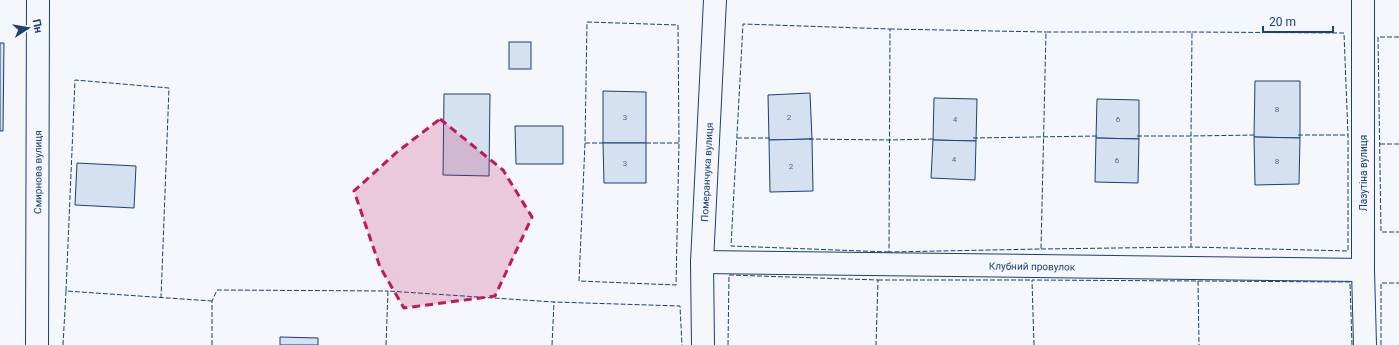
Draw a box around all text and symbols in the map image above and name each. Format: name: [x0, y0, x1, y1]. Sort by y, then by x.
north arrow: [8, 8, 48, 48]
scale bar: [1263, 8, 1333, 34]
text: 20 m: [1269, 15, 1296, 29]
text: Пн: [29, 18, 45, 34]
house number: 8: [1275, 105, 1280, 114]
house number: 3: [623, 113, 627, 122]
house number: 2: [787, 113, 792, 122]
house number: 4: [953, 115, 958, 124]
house number: 6: [1116, 115, 1121, 124]
street label: Померанчука вулиця: [699, 122, 714, 222]
street label: Смирнова вулиця: [32, 130, 43, 214]
street label: Лазутіна вулиця: [1358, 135, 1369, 211]
house number: 4: [952, 155, 957, 164]
house number: 6: [1115, 156, 1120, 165]
house number: 8: [1275, 157, 1280, 166]
house number: 3: [623, 159, 627, 168]
house number: 2: [789, 162, 794, 171]
street label: Клубний провулок: [989, 260, 1076, 272]

